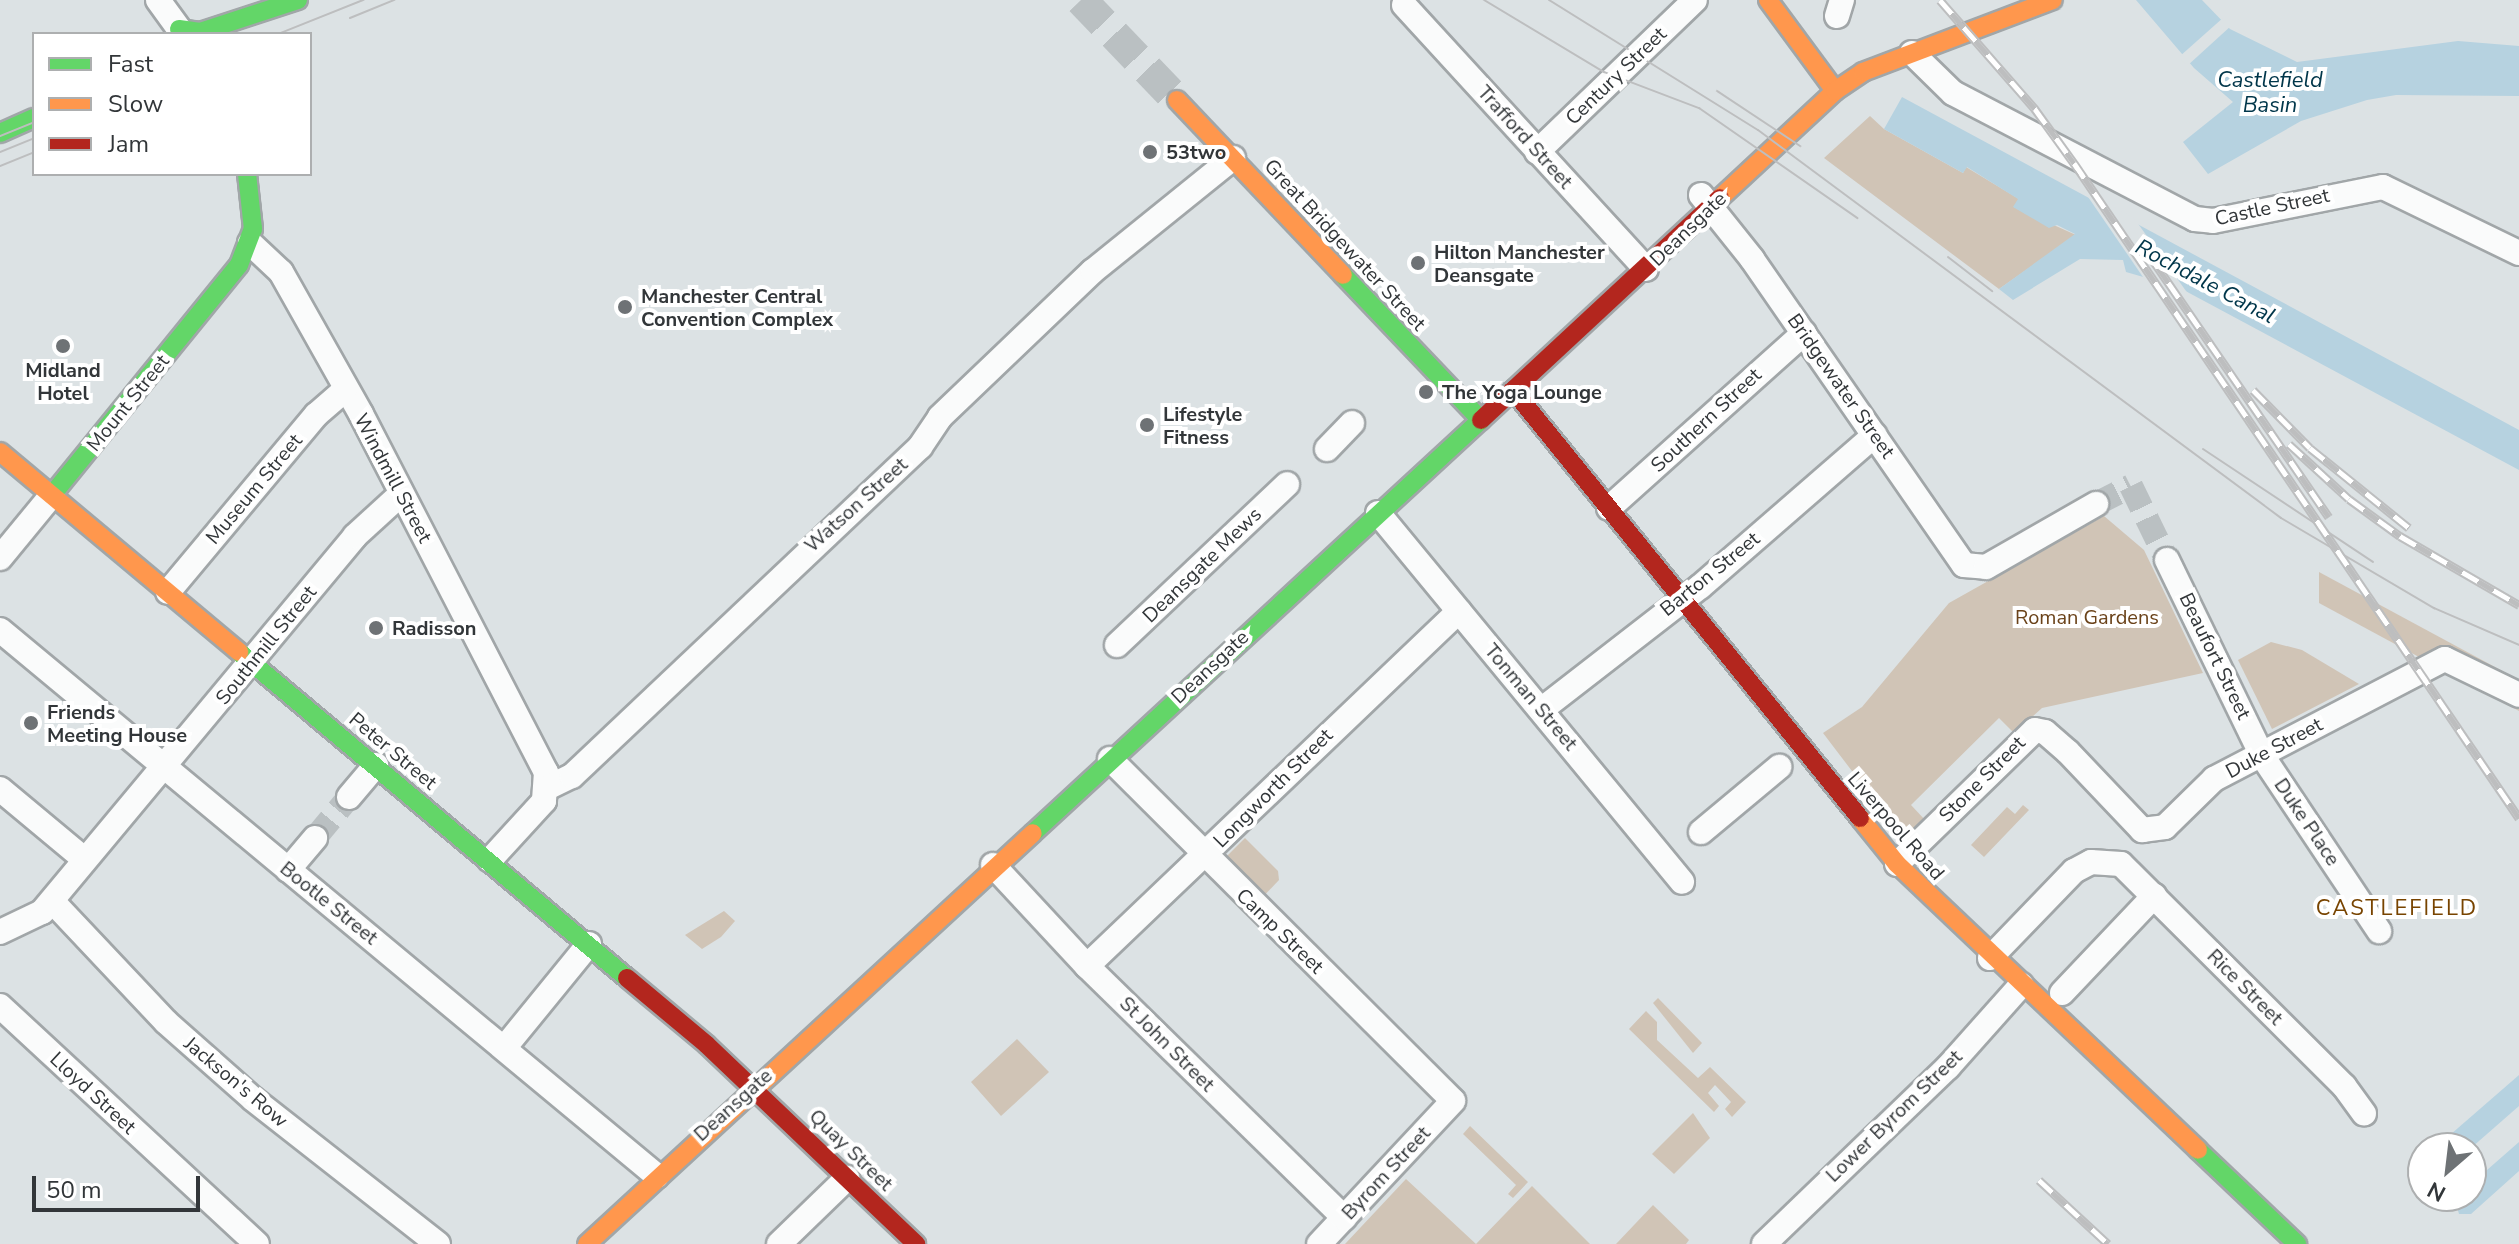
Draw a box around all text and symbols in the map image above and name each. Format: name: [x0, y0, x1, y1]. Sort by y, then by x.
street label: Century Street: [1561, 22, 1671, 130]
legend: [32, 32, 312, 176]
text: Fast: [108, 48, 153, 80]
water label: Castlefield Basin: [2217, 67, 2323, 118]
street label: Trafford Street: [1472, 81, 1578, 193]
text: Slow: [108, 88, 163, 120]
text: Jam: [108, 128, 149, 160]
place label: 53two: [1166, 140, 1226, 164]
marker: 53two: [1141, 143, 1159, 161]
street label: Great Bridgewater Street: [1259, 154, 1431, 336]
street label: Castle Street: [2213, 183, 2331, 231]
street label: Deansgate: [1645, 187, 1731, 271]
water label: Rochdale Canal: [2131, 234, 2279, 330]
place label: Hilton Manchester Deansgate: [1434, 240, 1605, 287]
marker: Hilton Manchester Deansgate: [1409, 254, 1427, 272]
place label: Manchester Central Convention Complex: [641, 284, 833, 331]
marker: Manchester Central Convention Complex: [616, 298, 634, 316]
street label: Bridgewater Street: [1782, 309, 1900, 463]
marker: Midland Hotel: [54, 337, 72, 355]
street label: Mount Street: [82, 350, 174, 456]
place label: Midland Hotel: [25, 358, 101, 405]
street label: Southern Street: [1646, 363, 1766, 477]
place label: The Yoga Lounge: [1442, 380, 1602, 404]
marker: The Yoga Lounge: [1417, 383, 1435, 401]
place label: Lifestyle Fitness: [1163, 402, 1242, 449]
street label: Windmill Street: [349, 409, 437, 547]
marker: Lifestyle Fitness: [1138, 416, 1156, 434]
street label: Museum Street: [201, 429, 307, 549]
street label: Watson Street: [800, 452, 912, 558]
street label: Deansgate Mews: [1138, 502, 1266, 628]
street label: Barton Street: [1655, 527, 1765, 621]
street label: Southmill Street: [211, 581, 321, 709]
street label: Beaufort Street: [2174, 589, 2256, 723]
park label: Roman Gardens: [2015, 605, 2159, 629]
place label: Radisson: [392, 616, 476, 640]
marker: Radisson: [367, 619, 385, 637]
street label: Deansgate: [1166, 625, 1254, 709]
street label: Tonman Street: [1479, 639, 1583, 755]
place label: Friends Meeting House: [47, 700, 187, 747]
street label: Peter Street: [344, 707, 442, 795]
street label: Duke Street: [2222, 712, 2326, 784]
marker: Friends Meeting House: [22, 714, 40, 732]
street label: Longworth Street: [1208, 723, 1338, 853]
street label: Stone Street: [1934, 731, 2030, 827]
street label: Liverpool Road: [1843, 767, 1949, 885]
street label: Duke Place: [2269, 774, 2345, 870]
street label: Bootle Street: [275, 856, 383, 950]
street label: Camp Street: [1231, 883, 1329, 979]
district label: CASTLEFIELD: [2316, 896, 2478, 922]
street label: Rice Street: [2202, 944, 2288, 1030]
street label: St John Street: [1115, 992, 1219, 1096]
street label: Jackson's Row: [179, 1032, 293, 1132]
street label: Lower Byrom Street: [1821, 1045, 1967, 1187]
street label: Lloyd Street: [45, 1047, 141, 1139]
street label: Deansgate: [689, 1064, 777, 1146]
street label: Quay Street: [804, 1104, 898, 1196]
street label: Byrom Street: [1337, 1121, 1435, 1225]
north arrow: [2407, 1132, 2487, 1212]
scale bar: [36, 1160, 204, 1210]
text: 50 m: [46, 1174, 102, 1206]
text: N: [2422, 1174, 2451, 1209]

